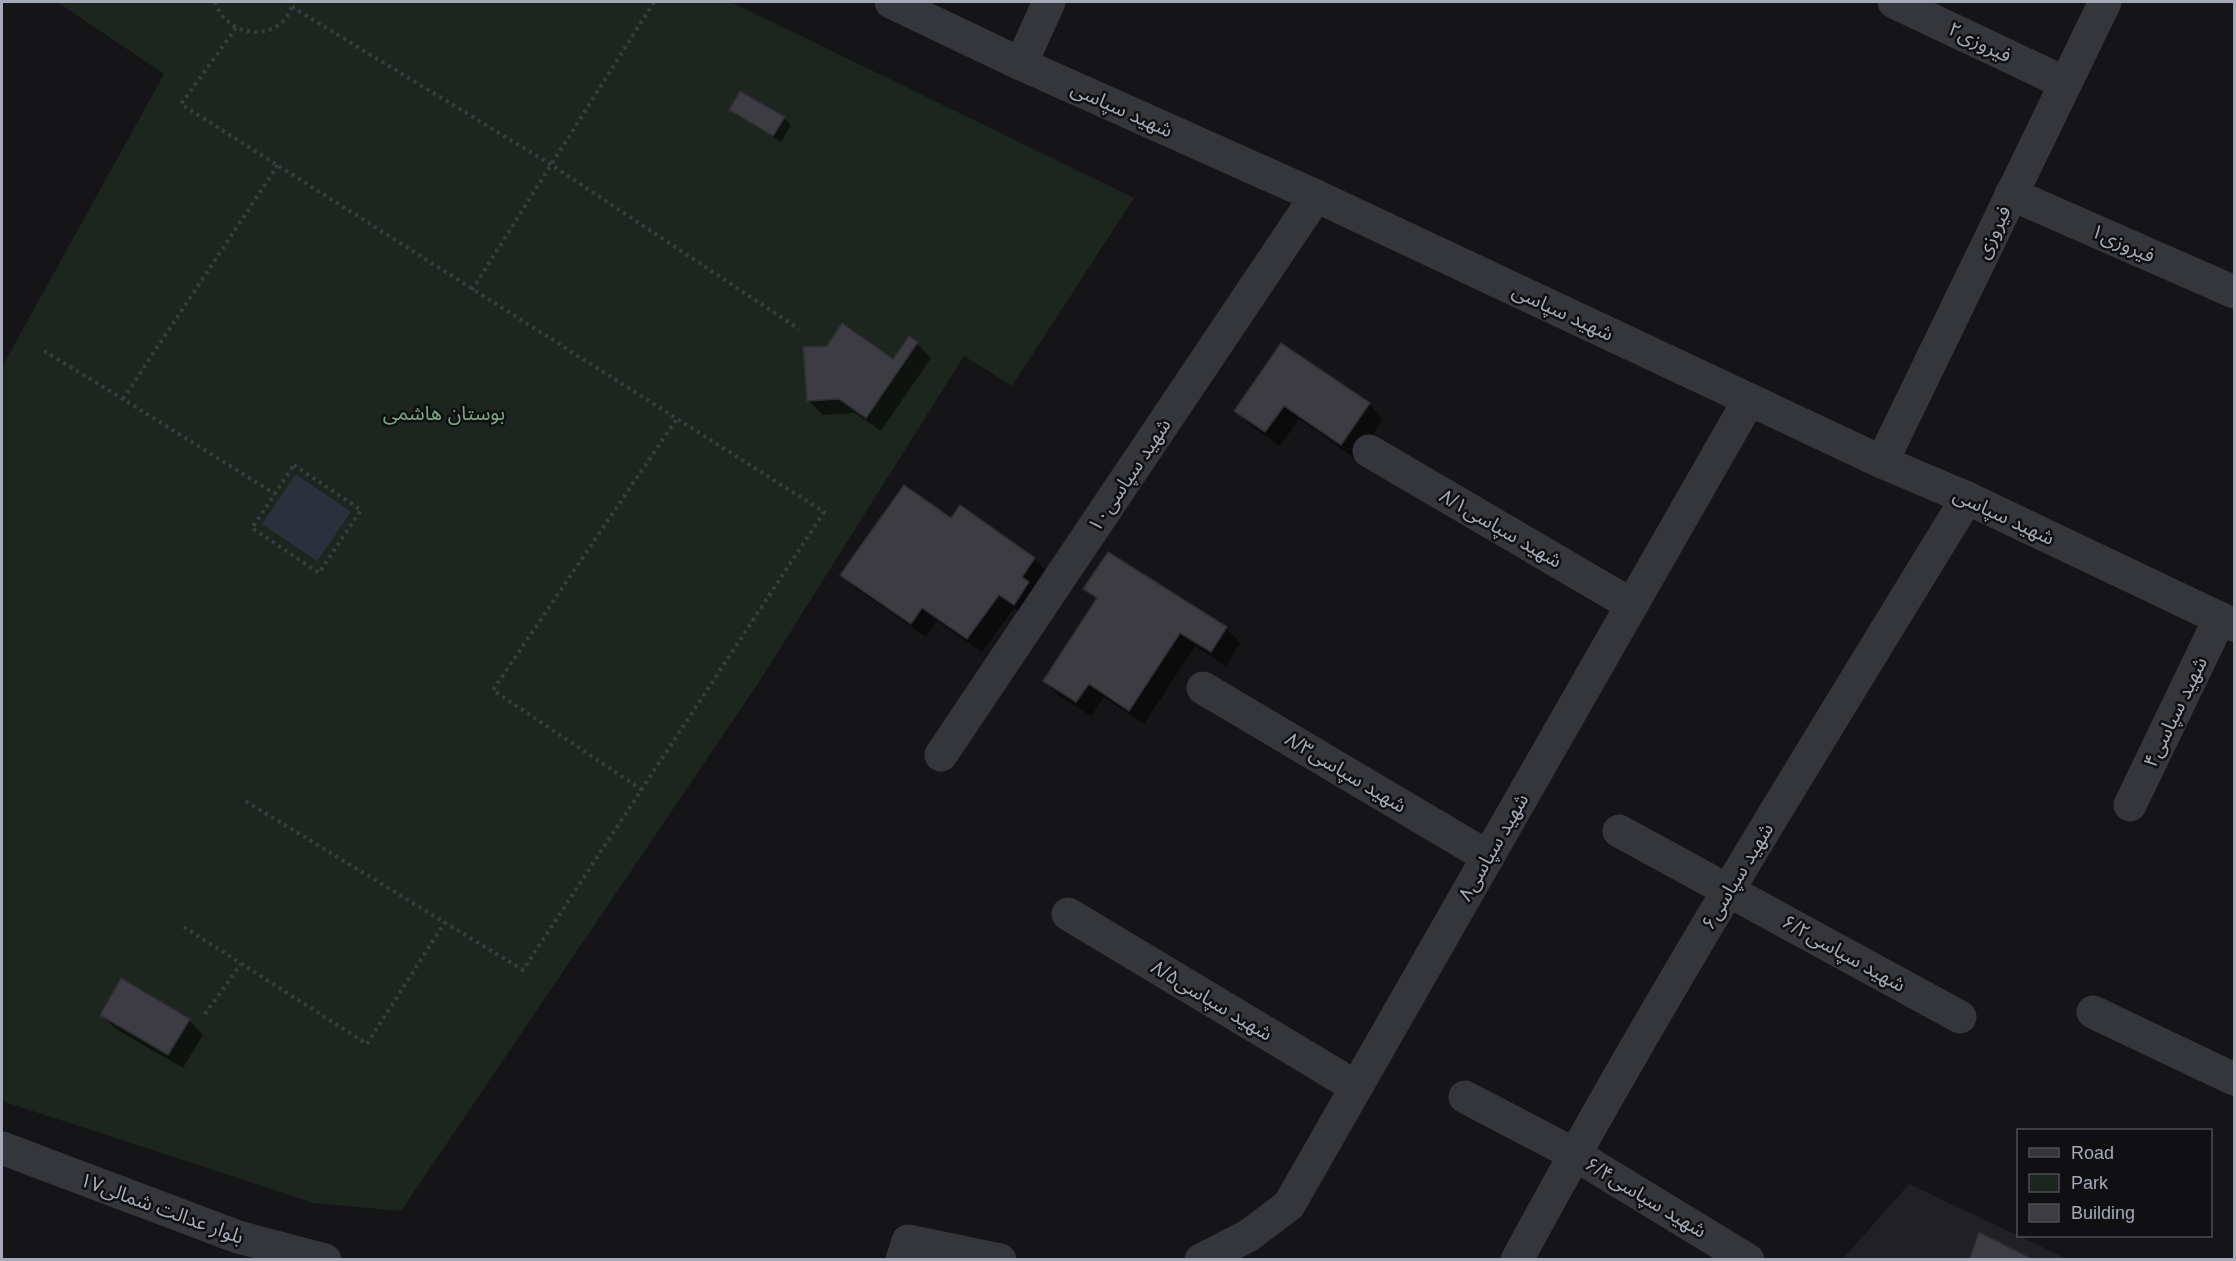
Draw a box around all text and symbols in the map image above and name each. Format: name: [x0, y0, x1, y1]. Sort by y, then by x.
street label: فیروزی۲: [1945, 17, 2015, 68]
street label: شهید سپاسی: [1067, 77, 1176, 143]
street label: فیروزی: [1971, 202, 2016, 262]
street label: فیروزی۱: [2087, 219, 2158, 268]
street label: شهید سپاسی: [1508, 279, 1617, 347]
park label: بوستان هاشمی: [383, 402, 505, 425]
street label: شهید سپاسی۱۰: [1083, 414, 1177, 537]
street label: شهید سپاسی: [1949, 483, 2058, 551]
street label: شهید سپاسی۸/۱: [1435, 484, 1566, 574]
street label: شهید سپاسی۴: [2139, 653, 2213, 772]
street label: شهید سپاسی۸/۳: [1280, 727, 1411, 819]
street label: شهید سپاسی۸: [1453, 789, 1534, 906]
street label: شهید سپاسی۶: [1697, 819, 1779, 934]
street label: شهید سپاسی۶/۲: [1778, 910, 1909, 998]
street label: شهید سپاسی۸/۵: [1146, 955, 1277, 1047]
legend: [2017, 1129, 2212, 1237]
text: Road: [2071, 1143, 2114, 1163]
street label: شهید سپاسی۶/۴: [1580, 1152, 1711, 1244]
street label: بلوار عدالت شمالی۱۷: [77, 1168, 247, 1249]
text: Park: [2071, 1173, 2109, 1193]
text: Building: [2071, 1203, 2135, 1223]

